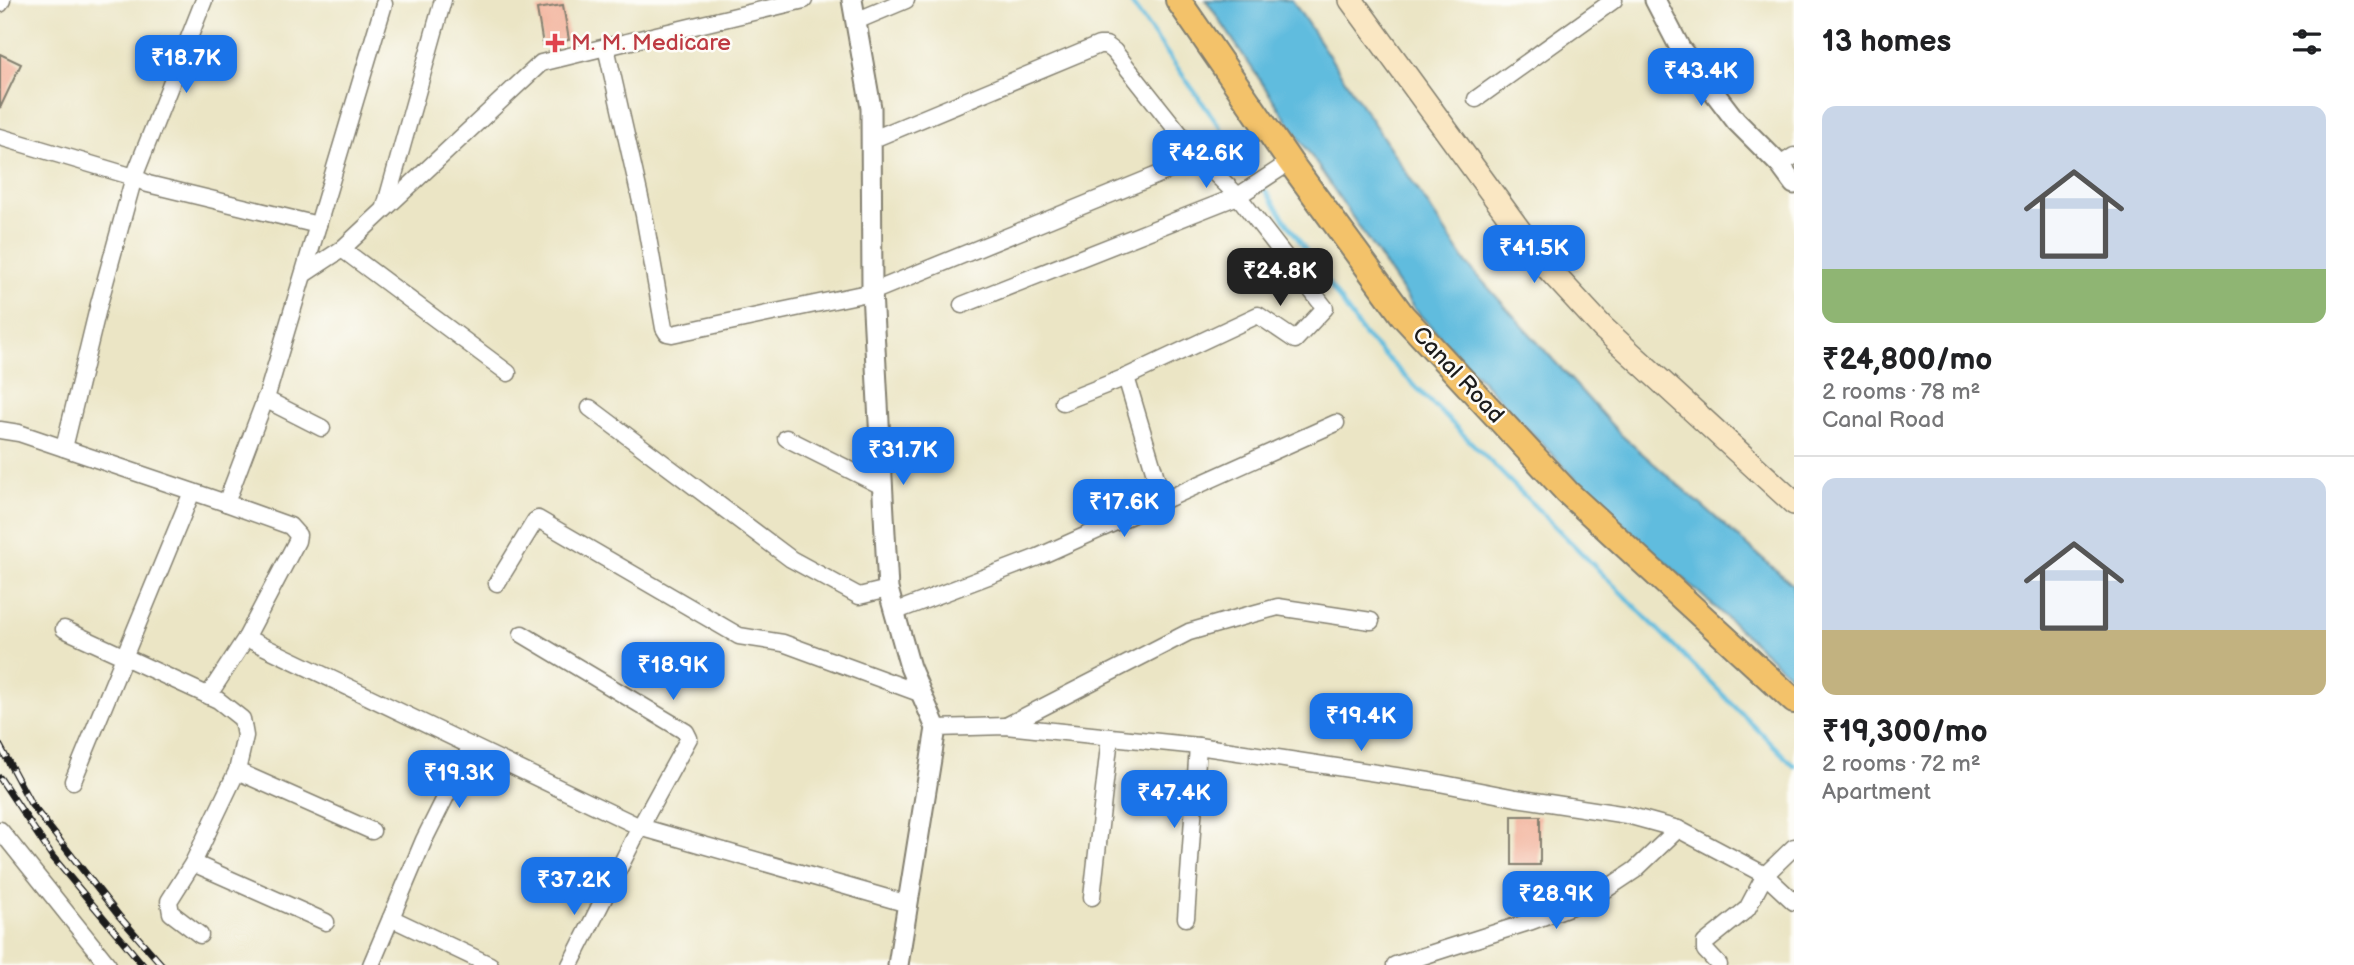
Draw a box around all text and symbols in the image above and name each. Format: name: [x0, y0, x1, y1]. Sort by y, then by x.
icon: filters: [2288, 23, 2326, 61]
text: 13 homes: [1822, 24, 1951, 60]
place label: M. M. Medicare: [571, 29, 731, 57]
marker: M. M. Medicare: [545, 33, 565, 53]
pin: ₹18.7K: [129, 36, 243, 95]
text: ₹18.7K: [151, 44, 221, 72]
pin: ₹43.4K: [1644, 48, 1758, 108]
text: ₹43.4K: [1664, 57, 1738, 85]
pin: ₹42.6K: [1149, 130, 1263, 190]
text: ₹42.6K: [1168, 139, 1244, 167]
icon: home: [2011, 151, 2137, 277]
pin: ₹41.5K: [1477, 226, 1591, 285]
text: ₹41.5K: [1499, 234, 1569, 262]
pin: ₹24.8K: [1223, 248, 1337, 308]
text: ₹24.8K: [1243, 257, 1317, 285]
street label: Canal Road: [1406, 321, 1510, 429]
text: ₹24,800/mo: [1822, 342, 1992, 378]
text: 2 rooms · 78 m²: [1822, 378, 1980, 406]
text: Canal Road: [1822, 406, 1944, 434]
pin: ₹31.7K: [846, 428, 960, 487]
text: ₹31.7K: [868, 436, 938, 464]
pin: ₹17.6K: [1067, 480, 1181, 539]
text: ₹17.6K: [1089, 488, 1159, 516]
icon: home: [2011, 523, 2137, 649]
pin: ₹18.9K: [616, 642, 730, 702]
text: ₹18.9K: [638, 651, 708, 679]
pin: ₹19.4K: [1304, 694, 1418, 753]
text: ₹19.4K: [1326, 702, 1396, 730]
text: ₹19,300/mo: [1822, 714, 1988, 750]
pin: ₹19.3K: [402, 750, 516, 810]
text: 2 rooms · 72 m²: [1822, 750, 1981, 778]
text: ₹19.3K: [424, 759, 494, 787]
pin: ₹47.4K: [1117, 770, 1231, 830]
text: Apartment: [1822, 778, 1931, 806]
text: ₹47.4K: [1137, 779, 1211, 807]
pin: ₹37.2K: [517, 858, 631, 917]
text: ₹37.2K: [537, 866, 611, 894]
pin: ₹28.9K: [1499, 872, 1613, 931]
text: ₹28.9K: [1519, 880, 1593, 908]

